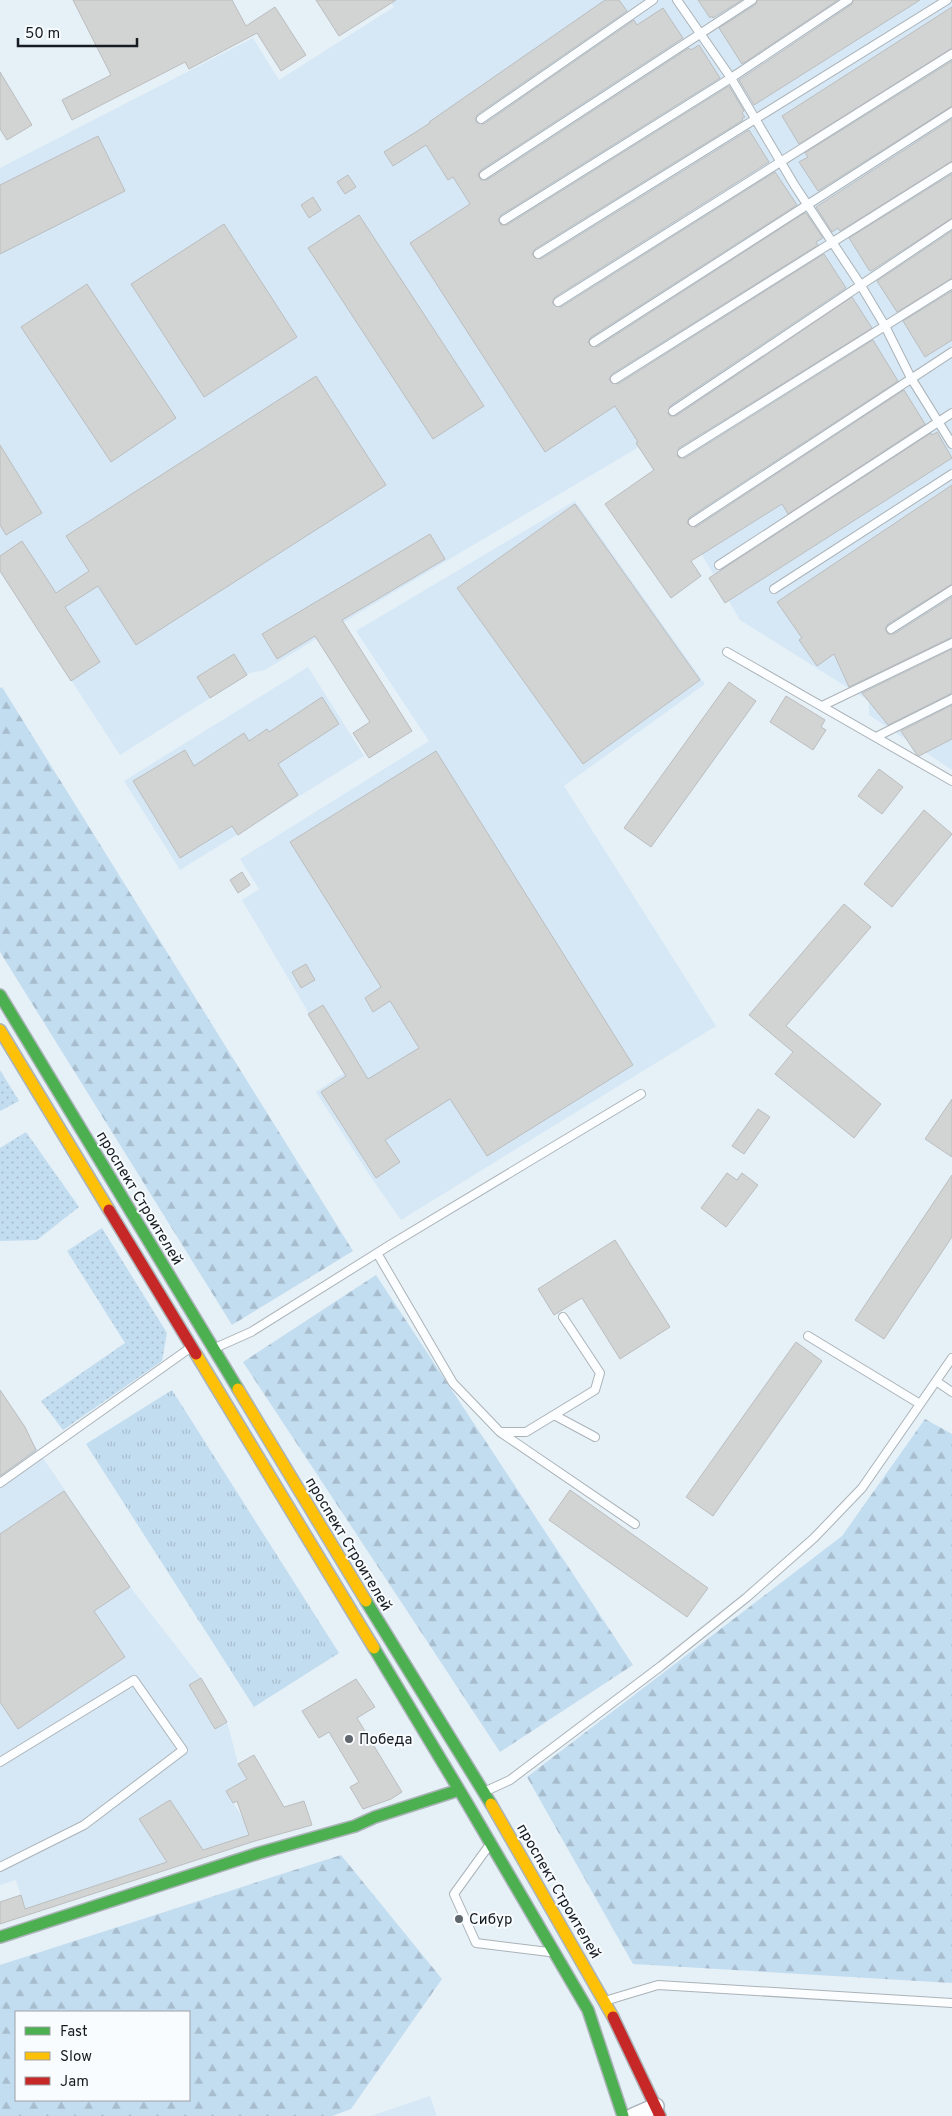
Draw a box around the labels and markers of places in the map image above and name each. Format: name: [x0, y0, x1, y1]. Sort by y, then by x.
place label: Победа: [359, 1731, 412, 1750]
marker: Победа: [343, 1733, 355, 1745]
place label: Сибур: [469, 1911, 513, 1930]
marker: Сибур: [453, 1913, 465, 1925]

